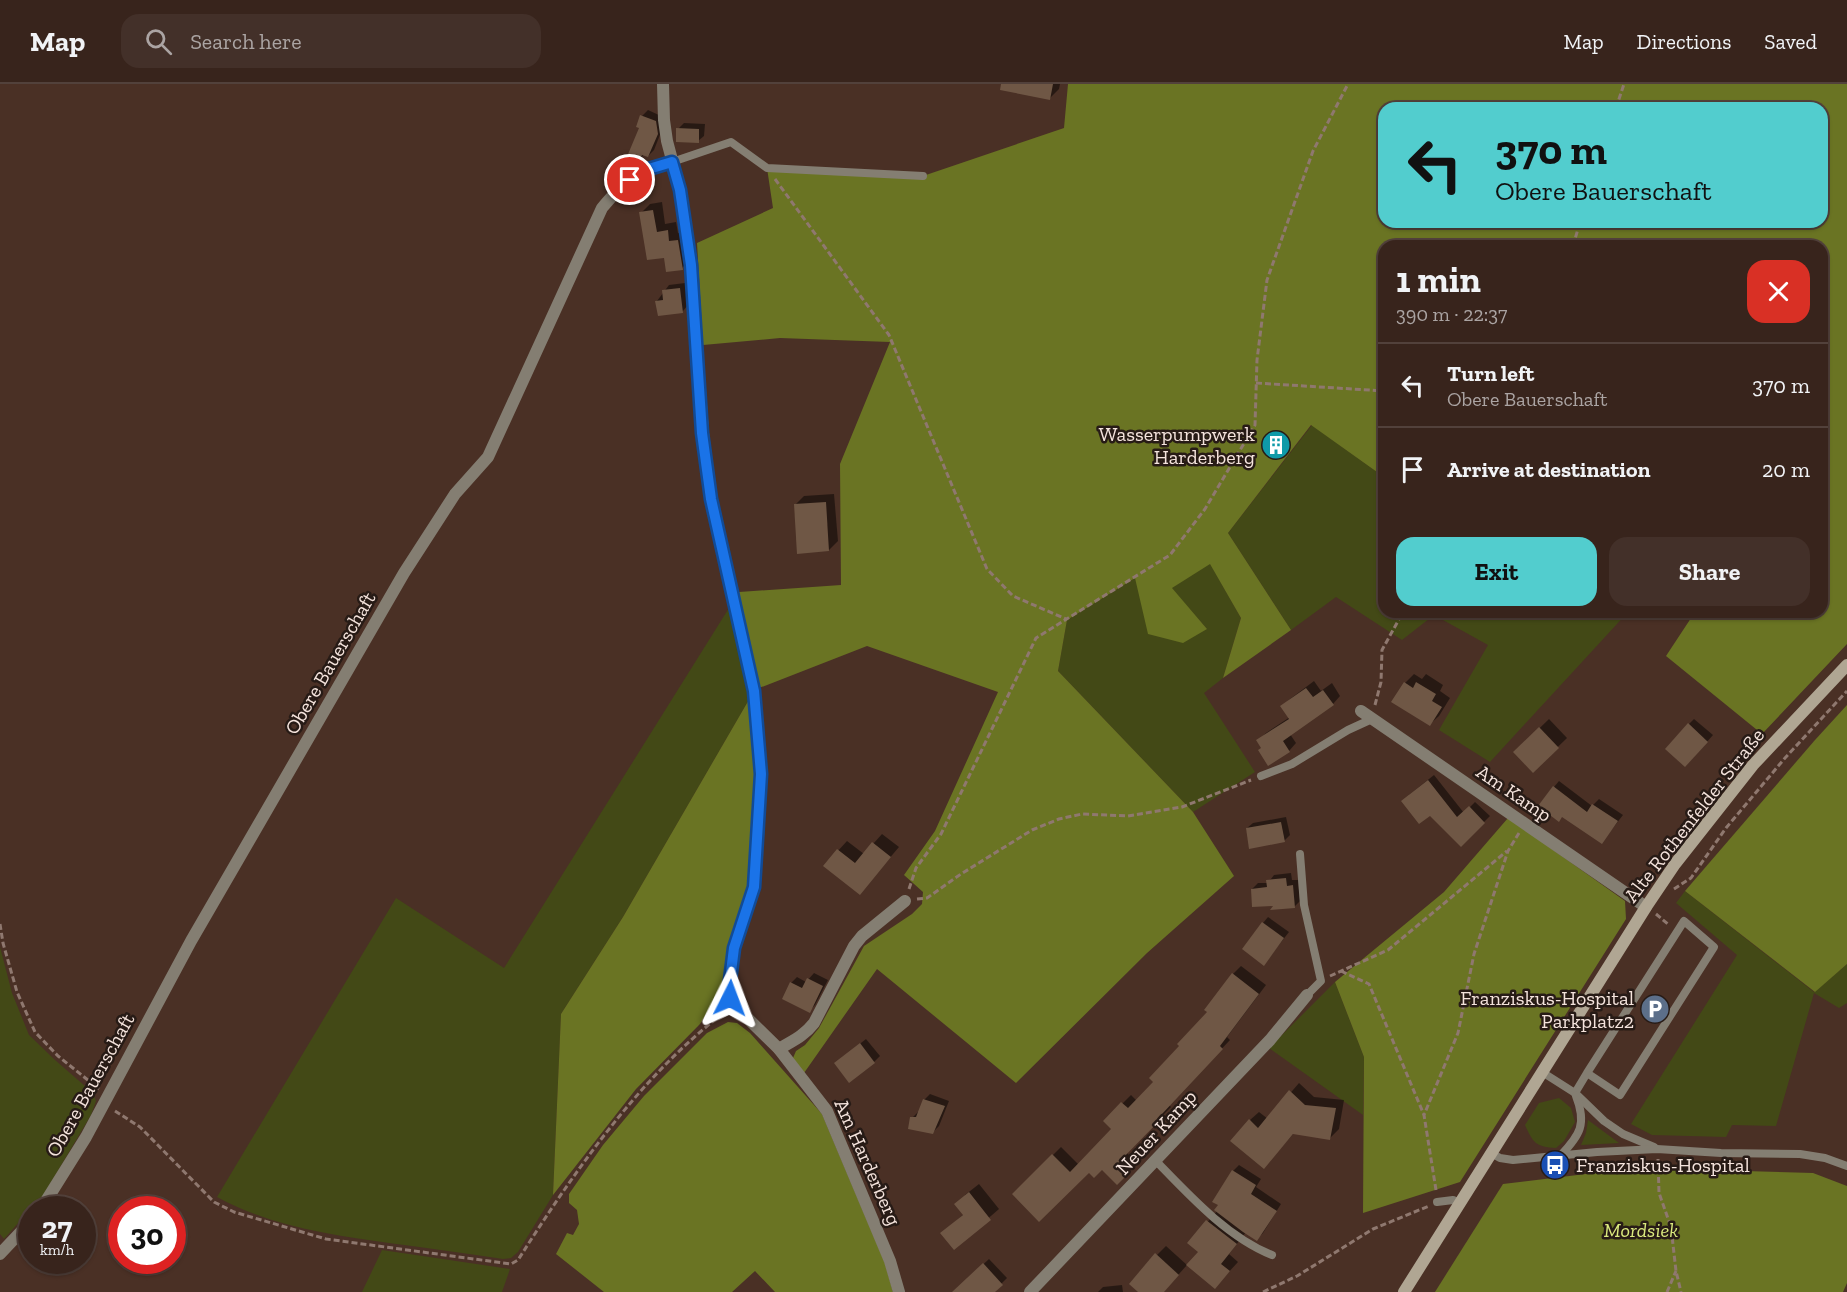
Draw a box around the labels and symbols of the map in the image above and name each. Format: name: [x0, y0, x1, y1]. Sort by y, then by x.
pin: [604, 154, 655, 205]
place label: Wasserpumpwerk Harderberg: [1099, 422, 1256, 469]
building icon: Wasserpumpwerk Harderberg: [1260, 429, 1292, 461]
street label: Obere Bauerschaft: [280, 587, 381, 738]
street label: Alte Rothenfelder Straße: [1619, 723, 1769, 907]
street label: Am Kamp: [1472, 759, 1556, 827]
position arrow: [698, 966, 762, 1030]
place label: Franziskus-Hospital Parkplatz2: [1460, 986, 1634, 1033]
parking icon: Franziskus-Hospital Parkplatz2: [1639, 993, 1671, 1025]
street label: Obere Bauerschaft: [41, 1009, 140, 1161]
street label: Neuer Kamp: [1110, 1084, 1202, 1180]
street label: Am Harderberg: [829, 1095, 907, 1229]
bus stop icon: Franziskus-Hospital: [1539, 1149, 1571, 1181]
place label: Franziskus-Hospital: [1576, 1153, 1750, 1177]
speed limit sign: 30: [108, 1196, 186, 1274]
park label: Mordsiek: [1604, 1218, 1678, 1242]

